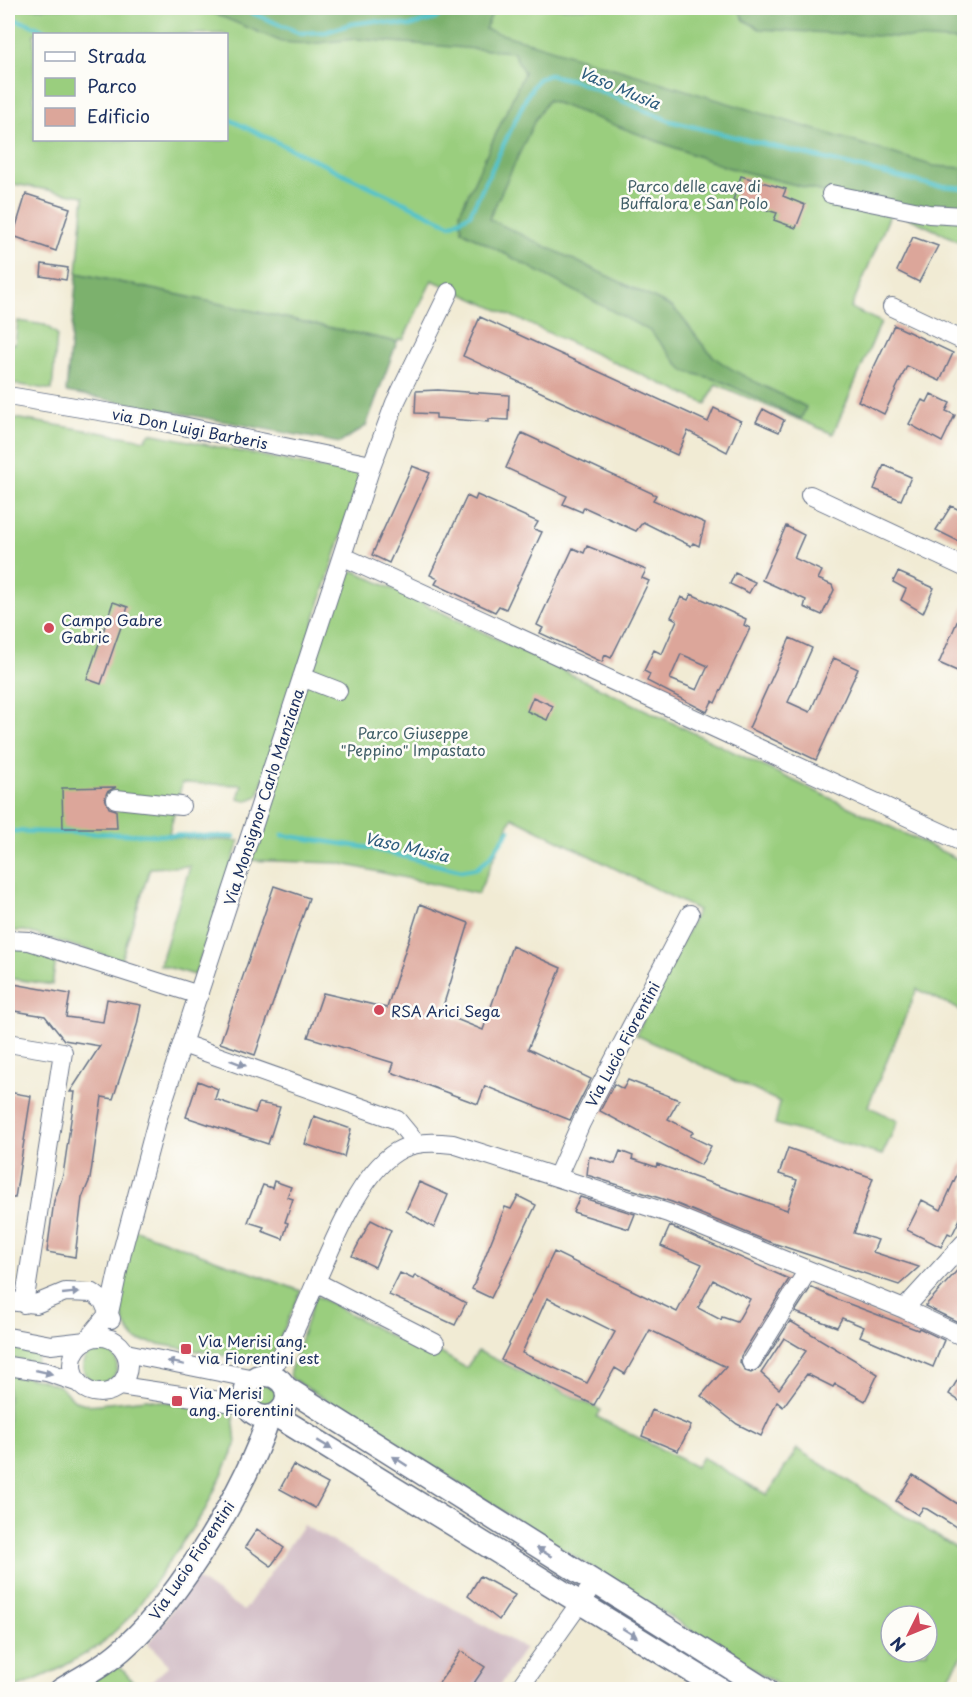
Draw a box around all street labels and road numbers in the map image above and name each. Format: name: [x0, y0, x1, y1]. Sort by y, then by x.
street label: via Don Luigi Barberis: [110, 402, 270, 454]
street label: Via Monsignor Carlo Manziana: [217, 685, 309, 908]
street label: Via Lucio Fiorentini: [579, 977, 665, 1111]
street label: Via Lucio Fiorentini: [142, 1496, 240, 1624]

